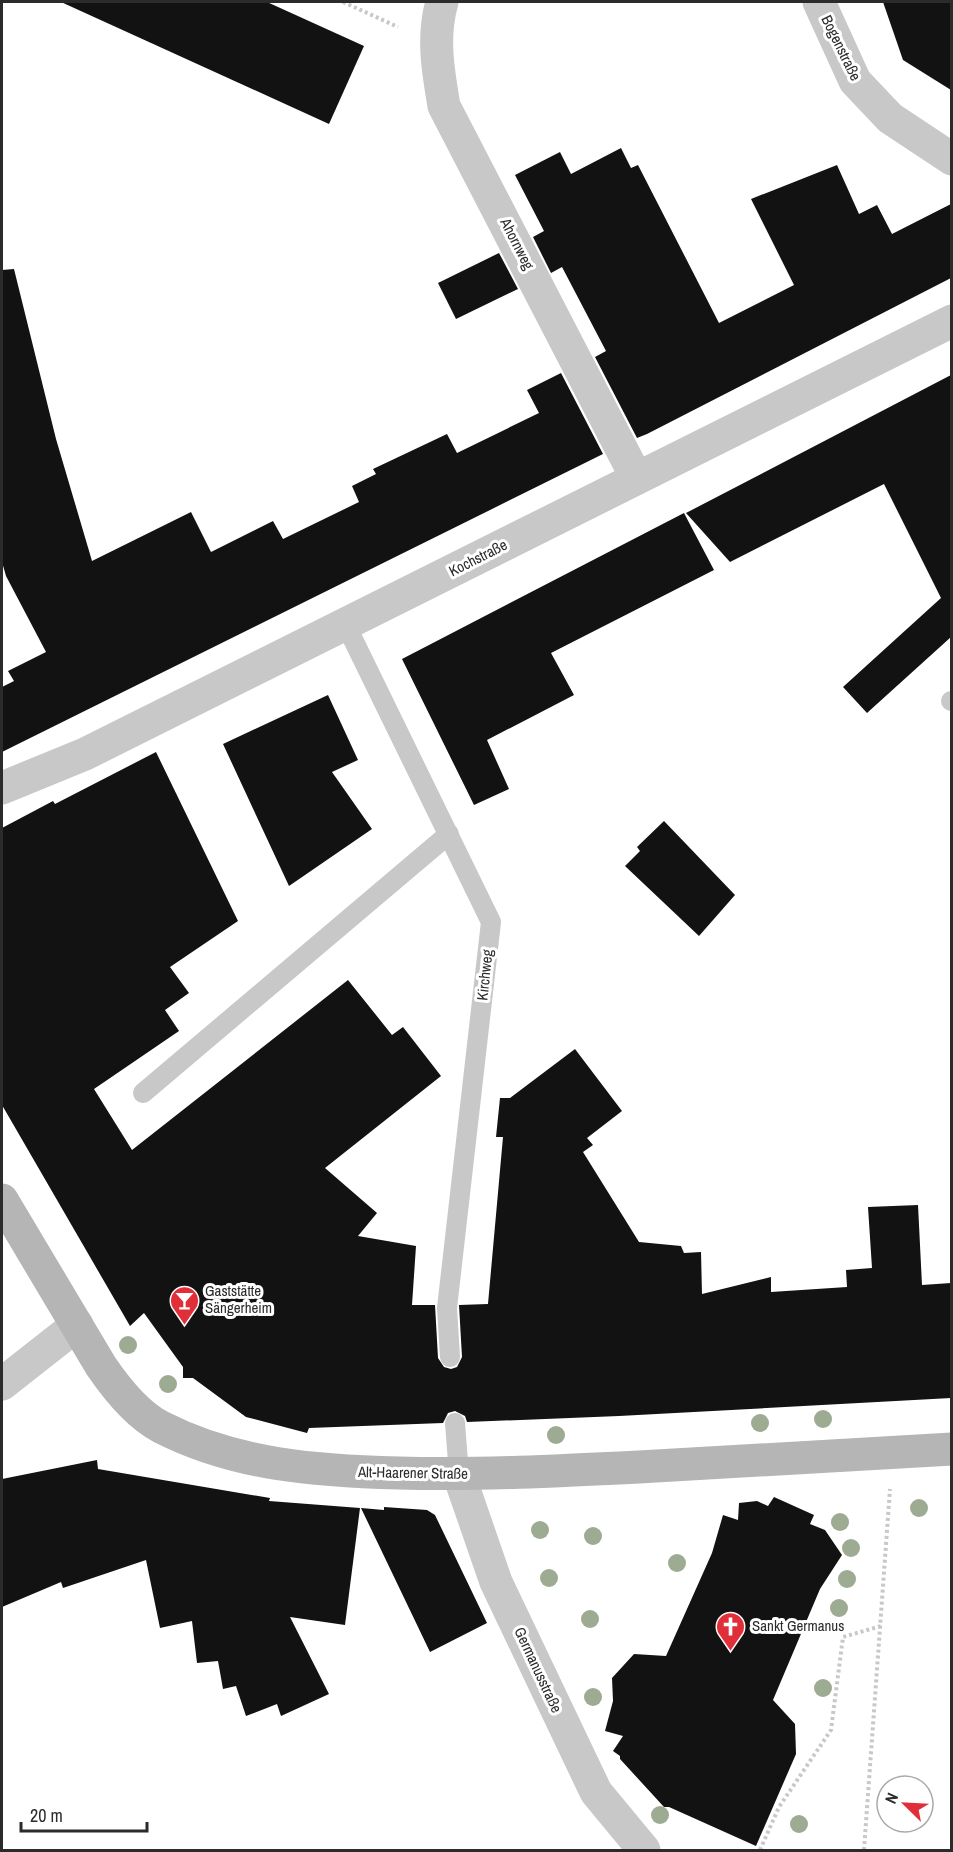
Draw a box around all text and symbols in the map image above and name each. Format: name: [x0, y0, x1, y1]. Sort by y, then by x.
street label: Bogenstraße: [817, 12, 866, 84]
street label: Ahornweg: [495, 213, 539, 273]
street label: Kochstraße: [445, 534, 511, 581]
street label: Kirchweg: [471, 948, 498, 1002]
place label: Gaststätte Sängerheim: [205, 1280, 272, 1318]
bar icon: Gaststätte Sängerheim: [168, 1284, 200, 1326]
street label: Alt-Haarener Straße: [357, 1461, 468, 1484]
church icon: Sankt Germanus: [715, 1610, 747, 1652]
place label: Sankt Germanus: [752, 1615, 844, 1636]
street label: Germanusstraße: [509, 1624, 568, 1716]
north arrow: [875, 1774, 935, 1834]
text: N: [879, 1789, 903, 1807]
scale bar: [21, 1795, 147, 1833]
text: 20 m: [30, 1803, 63, 1828]

